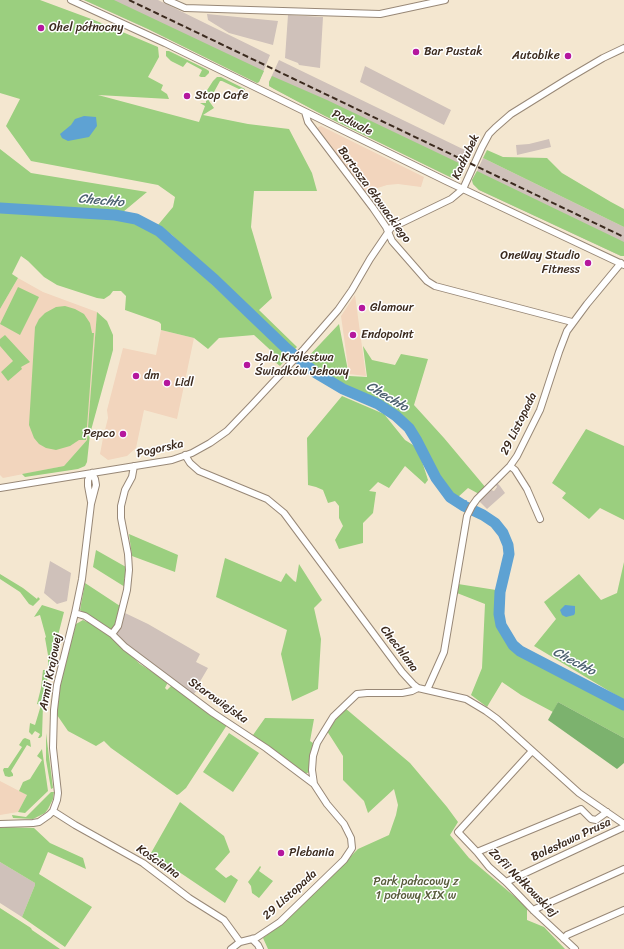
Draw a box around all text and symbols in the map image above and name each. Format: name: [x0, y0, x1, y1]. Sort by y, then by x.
place label: Ohel północny: [49, 21, 123, 35]
marker: Ohel północny: [36, 23, 46, 33]
place label: Bar Pustak: [424, 45, 483, 59]
marker: Bar Pustak: [411, 47, 421, 57]
place label: Autobike: [512, 49, 560, 63]
marker: Autobike: [563, 51, 573, 61]
place label: Stop Cafe: [195, 89, 248, 103]
marker: Stop Cafe: [182, 91, 192, 101]
street label: Podwale: [329, 107, 375, 139]
street label: Kadłubek: [449, 132, 483, 182]
street label: Bartosza Głowackiego: [334, 144, 414, 246]
water label: Chechło: [78, 191, 124, 211]
place label: OneWay Studio Fitness: [500, 249, 580, 277]
marker: OneWay Studio Fitness: [583, 258, 593, 268]
place label: Glamour: [370, 301, 414, 315]
marker: Glamour: [357, 303, 367, 313]
place label: Endopoint: [361, 328, 414, 342]
marker: Endopoint: [348, 330, 358, 340]
place label: Sala Królestwa Świadków Jehowy: [255, 351, 349, 379]
marker: Sala Królestwa Świadków Jehowy: [242, 360, 252, 370]
place label: dm: [144, 369, 160, 383]
marker: dm: [131, 371, 141, 381]
place label: Lidl: [175, 376, 194, 390]
marker: Lidl: [162, 378, 172, 388]
water label: Chechło: [363, 379, 411, 415]
street label: 29 Listopada: [498, 390, 540, 458]
place label: Pepco: [83, 427, 115, 441]
marker: Pepco: [118, 429, 128, 439]
street label: Pogorska: [135, 437, 185, 461]
street label: Chechlana: [377, 623, 421, 675]
street label: Armii Krajowej: [36, 632, 66, 712]
water label: Chechło: [550, 644, 598, 680]
street label: Starowiejska: [185, 675, 251, 727]
street label: Bolesława Prusa: [529, 815, 613, 865]
street label: Kościelna: [133, 842, 183, 882]
place label: Plebania: [289, 846, 334, 860]
street label: Zofii Nałkowskiej: [486, 846, 560, 920]
marker: Plebania: [276, 848, 286, 858]
street label: 29 Listopada: [260, 867, 320, 923]
park label: Park pałacowy z 1 połowy XIX w: [373, 875, 459, 903]

